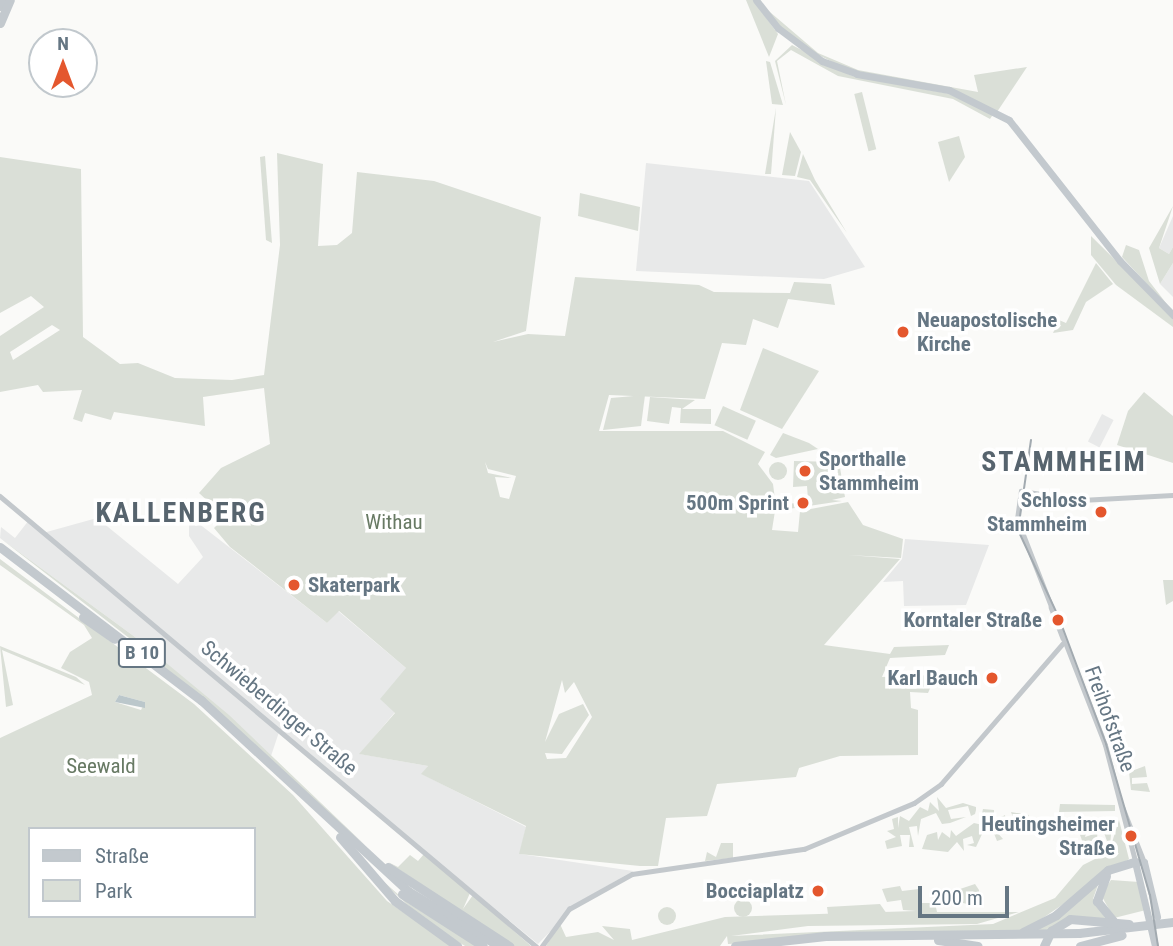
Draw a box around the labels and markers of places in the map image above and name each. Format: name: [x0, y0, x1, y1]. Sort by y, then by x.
place label: Neuapostolische Kirche: [917, 307, 1057, 357]
marker: Neuapostolische Kirche: [895, 324, 911, 340]
place label: Sporthalle Stammheim: [819, 446, 919, 496]
marker: Sporthalle Stammheim: [797, 463, 813, 479]
place label: Schloss Stammheim: [987, 487, 1087, 537]
place label: 500m Sprint: [686, 490, 789, 516]
marker: 500m Sprint: [795, 495, 811, 511]
marker: Schloss Stammheim: [1093, 504, 1109, 520]
place label: Skaterpark: [308, 572, 400, 598]
marker: Skaterpark: [286, 577, 302, 593]
place label: Korntaler Straße: [903, 607, 1042, 633]
marker: Korntaler Straße: [1048, 610, 1068, 630]
place label: Karl Bauch: [887, 665, 978, 691]
marker: Karl Bauch: [984, 670, 1000, 686]
place label: Heutingsheimer Straße: [981, 811, 1115, 861]
marker: Heutingsheimer Straße: [1121, 826, 1141, 846]
place label: Bocciaplatz: [706, 878, 804, 904]
marker: Bocciaplatz: [810, 883, 826, 899]

